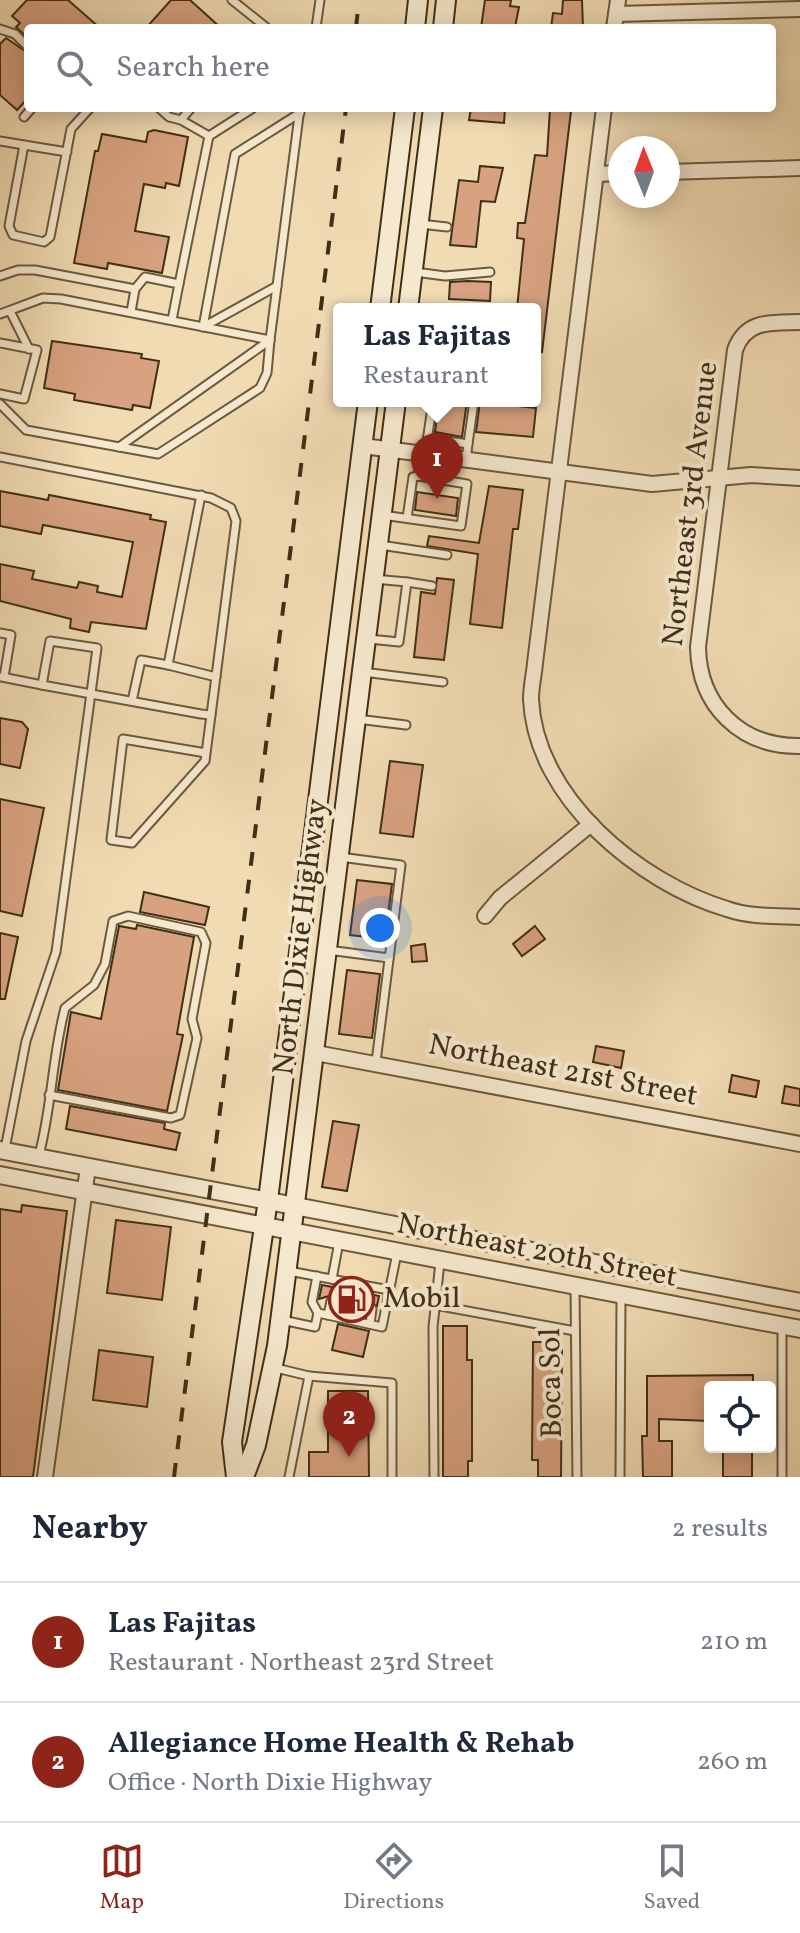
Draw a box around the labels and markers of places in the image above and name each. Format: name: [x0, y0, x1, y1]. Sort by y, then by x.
pin: 1: [411, 433, 463, 499]
fuel station icon: Mobil: [328, 1275, 376, 1323]
place label: Mobil: [383, 1278, 460, 1320]
pin: 2: [323, 1391, 375, 1457]

